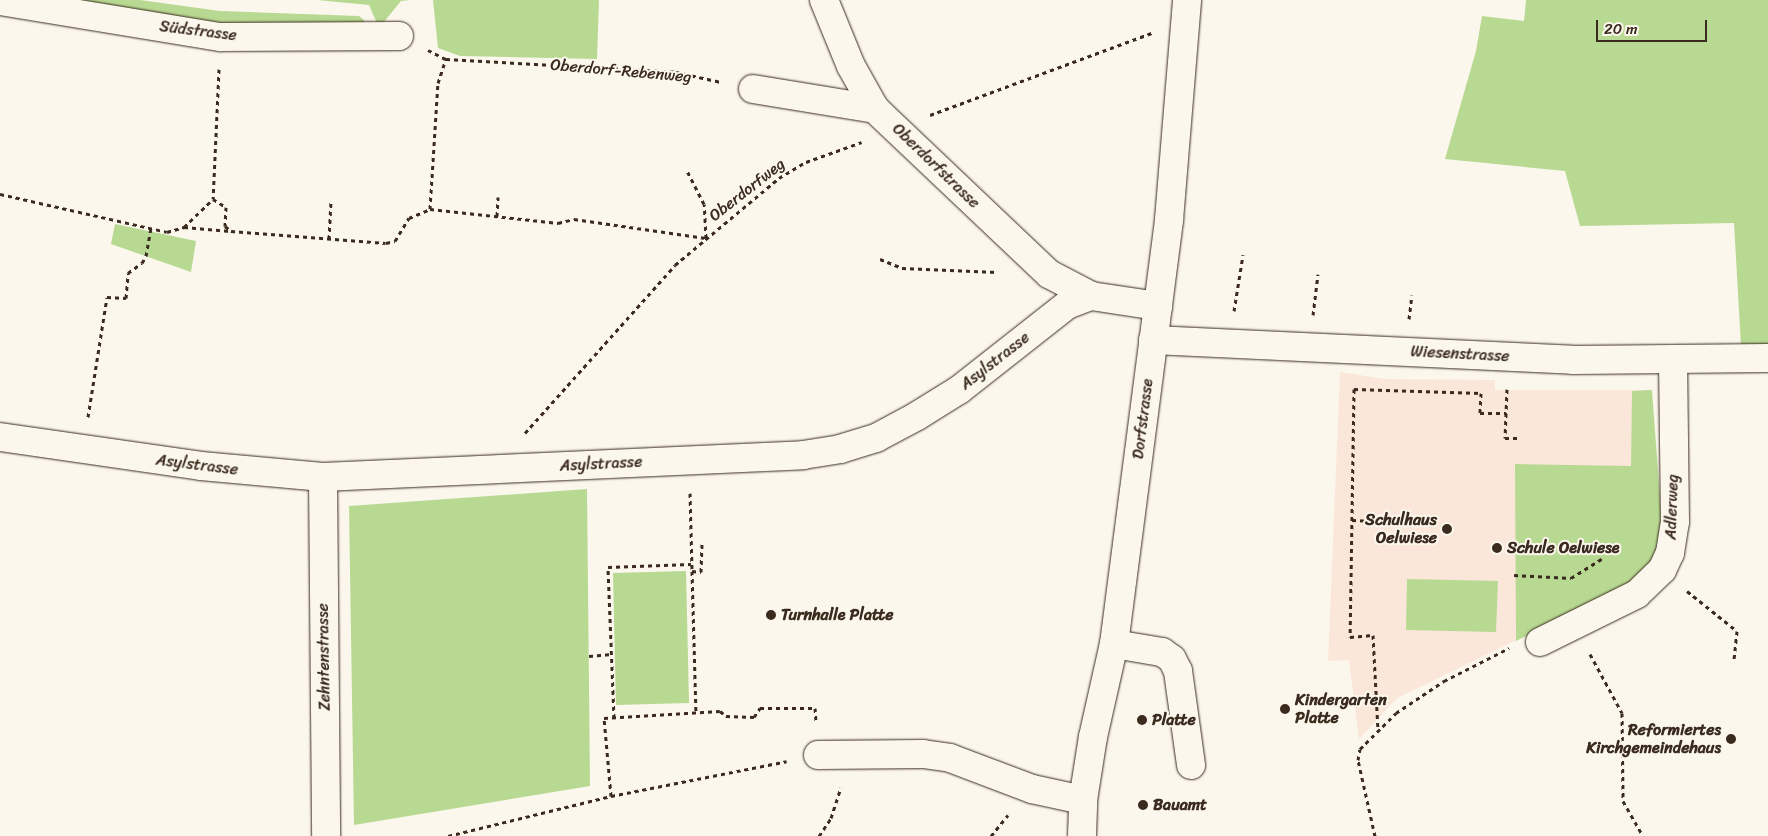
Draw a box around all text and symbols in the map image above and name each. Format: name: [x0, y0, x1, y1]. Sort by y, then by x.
scale bar: [1598, 10, 1709, 42]
text: 20 m: [1604, 16, 1638, 42]
street label: Südstrasse: [158, 17, 238, 45]
street label: Oberdorf-Rebenweg: [550, 55, 692, 87]
street label: Oberdorfstrasse: [888, 119, 984, 213]
street label: Oberdorfweg: [705, 154, 789, 226]
street label: Asylstrasse: [957, 328, 1033, 394]
street label: Wiesenstrasse: [1410, 342, 1510, 366]
street label: Dorfstrasse: [1129, 378, 1157, 460]
street label: Asylstrasse: [155, 450, 239, 480]
street label: Asylstrasse: [559, 452, 643, 476]
street label: Adlerweg: [1661, 474, 1683, 540]
place label: Schulhaus Oelwiese: [1365, 510, 1437, 548]
marker: Schulhaus Oelwiese: [1441, 523, 1453, 535]
place label: Schule Oelwiese: [1507, 538, 1620, 558]
marker: Schule Oelwiese: [1491, 542, 1503, 554]
street label: Zehntenstrasse: [313, 603, 335, 711]
place label: Turnhalle Platte: [781, 605, 893, 625]
marker: Turnhalle Platte: [765, 609, 777, 621]
place label: Kindergarten Platte: [1295, 690, 1387, 728]
marker: Kindergarten Platte: [1279, 703, 1291, 715]
place label: Platte: [1152, 710, 1196, 730]
marker: Platte: [1136, 714, 1148, 726]
place label: Reformiertes Kirchgemeindehaus: [1586, 720, 1721, 758]
marker: Reformiertes Kirchgemeindehaus: [1725, 733, 1737, 745]
place label: Bauamt: [1153, 795, 1207, 815]
marker: Bauamt: [1137, 799, 1149, 811]

